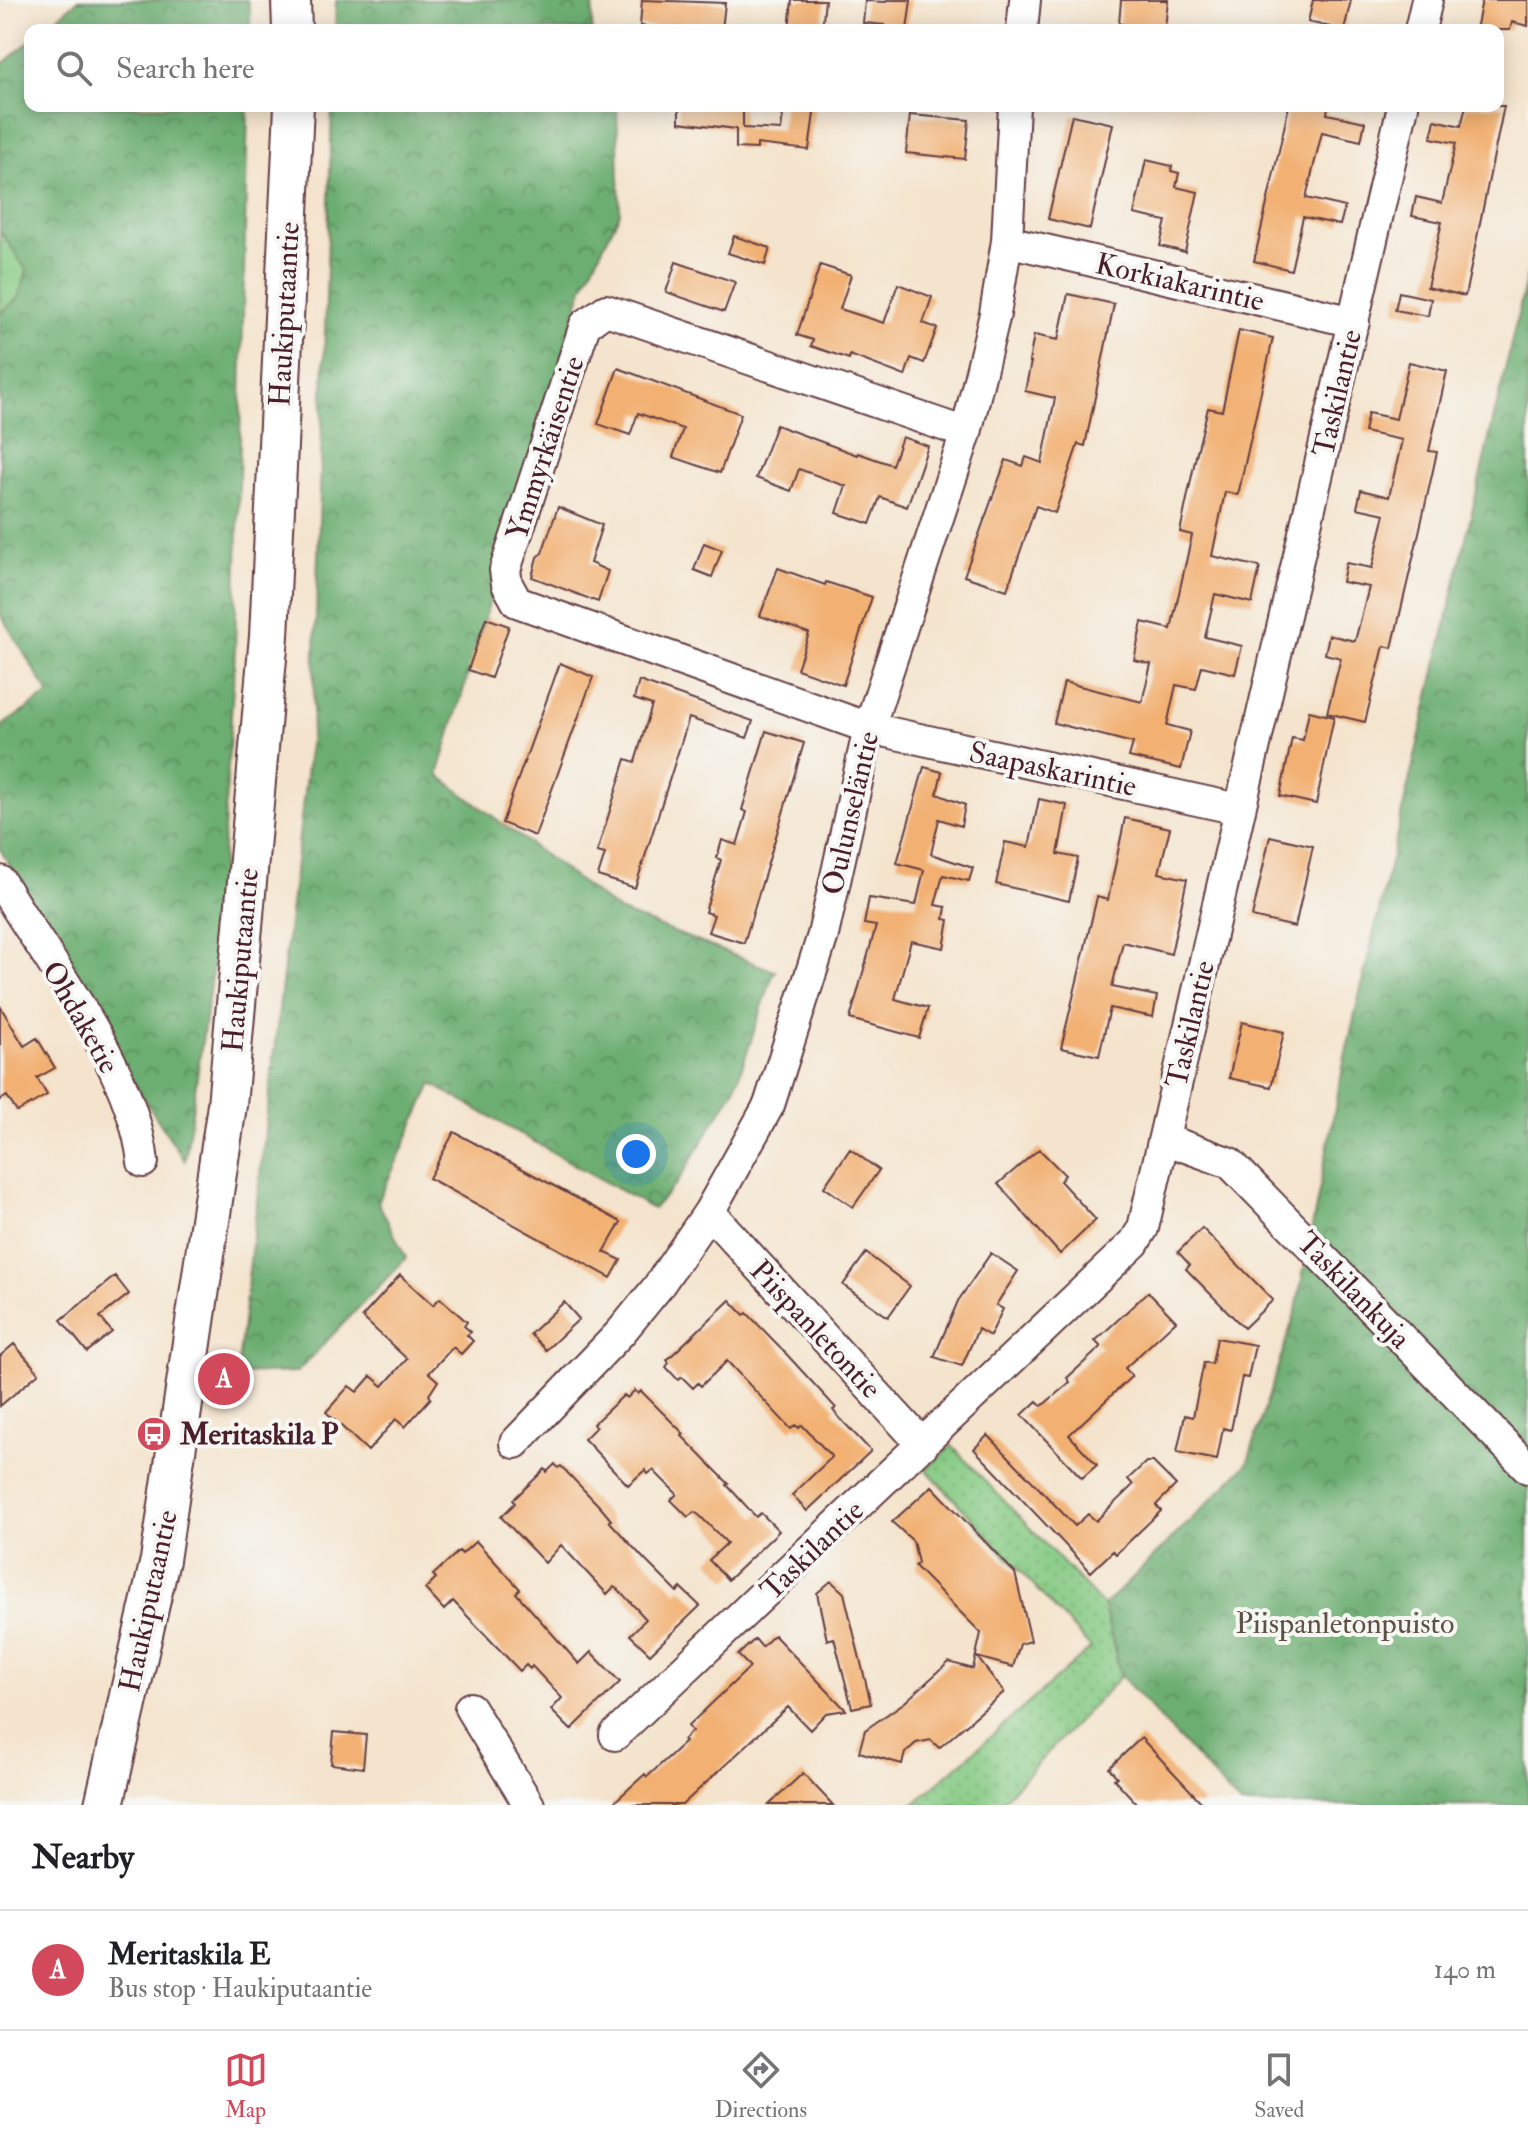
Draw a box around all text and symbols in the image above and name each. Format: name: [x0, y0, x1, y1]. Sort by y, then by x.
search box: [24, 24, 1504, 112]
icon: search: [52, 46, 96, 90]
text: Search here: [116, 50, 255, 87]
street label: Haukiputaantie: [261, 221, 308, 407]
street label: Korkiakarintie: [1092, 245, 1268, 320]
street label: Taskilantie: [1305, 326, 1370, 460]
street label: Ymmyrkäisentie: [498, 352, 593, 545]
street label: Oulunseläntie: [814, 728, 887, 899]
street label: Saapaskarintie: [966, 734, 1140, 805]
street label: Haukiputaantie: [214, 866, 267, 1054]
street label: Ohdaketie: [34, 954, 128, 1080]
street label: Taskilantie: [1158, 957, 1223, 1091]
your location: [616, 1134, 656, 1174]
street label: Taskilankuja: [1289, 1224, 1419, 1357]
street label: Piispanletontie: [742, 1252, 889, 1406]
pin: A: [198, 1349, 250, 1409]
bus stop icon: Meritaskila P: [135, 1415, 173, 1453]
place label: Meritaskila P: [179, 1416, 339, 1453]
street label: Taskilantie: [753, 1492, 872, 1609]
street label: Haukiputaantie: [111, 1507, 186, 1695]
park label: Piispanletonpuisto: [1235, 1605, 1455, 1642]
text: Nearby: [32, 1836, 134, 1879]
text: Meritaskila E: [108, 1936, 271, 1973]
text: A: [50, 1954, 66, 1986]
text: 140 m: [1434, 1954, 1496, 1986]
text: Bus stop · Haukiputaantie: [108, 1973, 372, 2005]
tab: Map: [224, 2048, 268, 2124]
tab: Directions: [715, 2048, 807, 2124]
tab: Saved: [1254, 2048, 1304, 2124]

